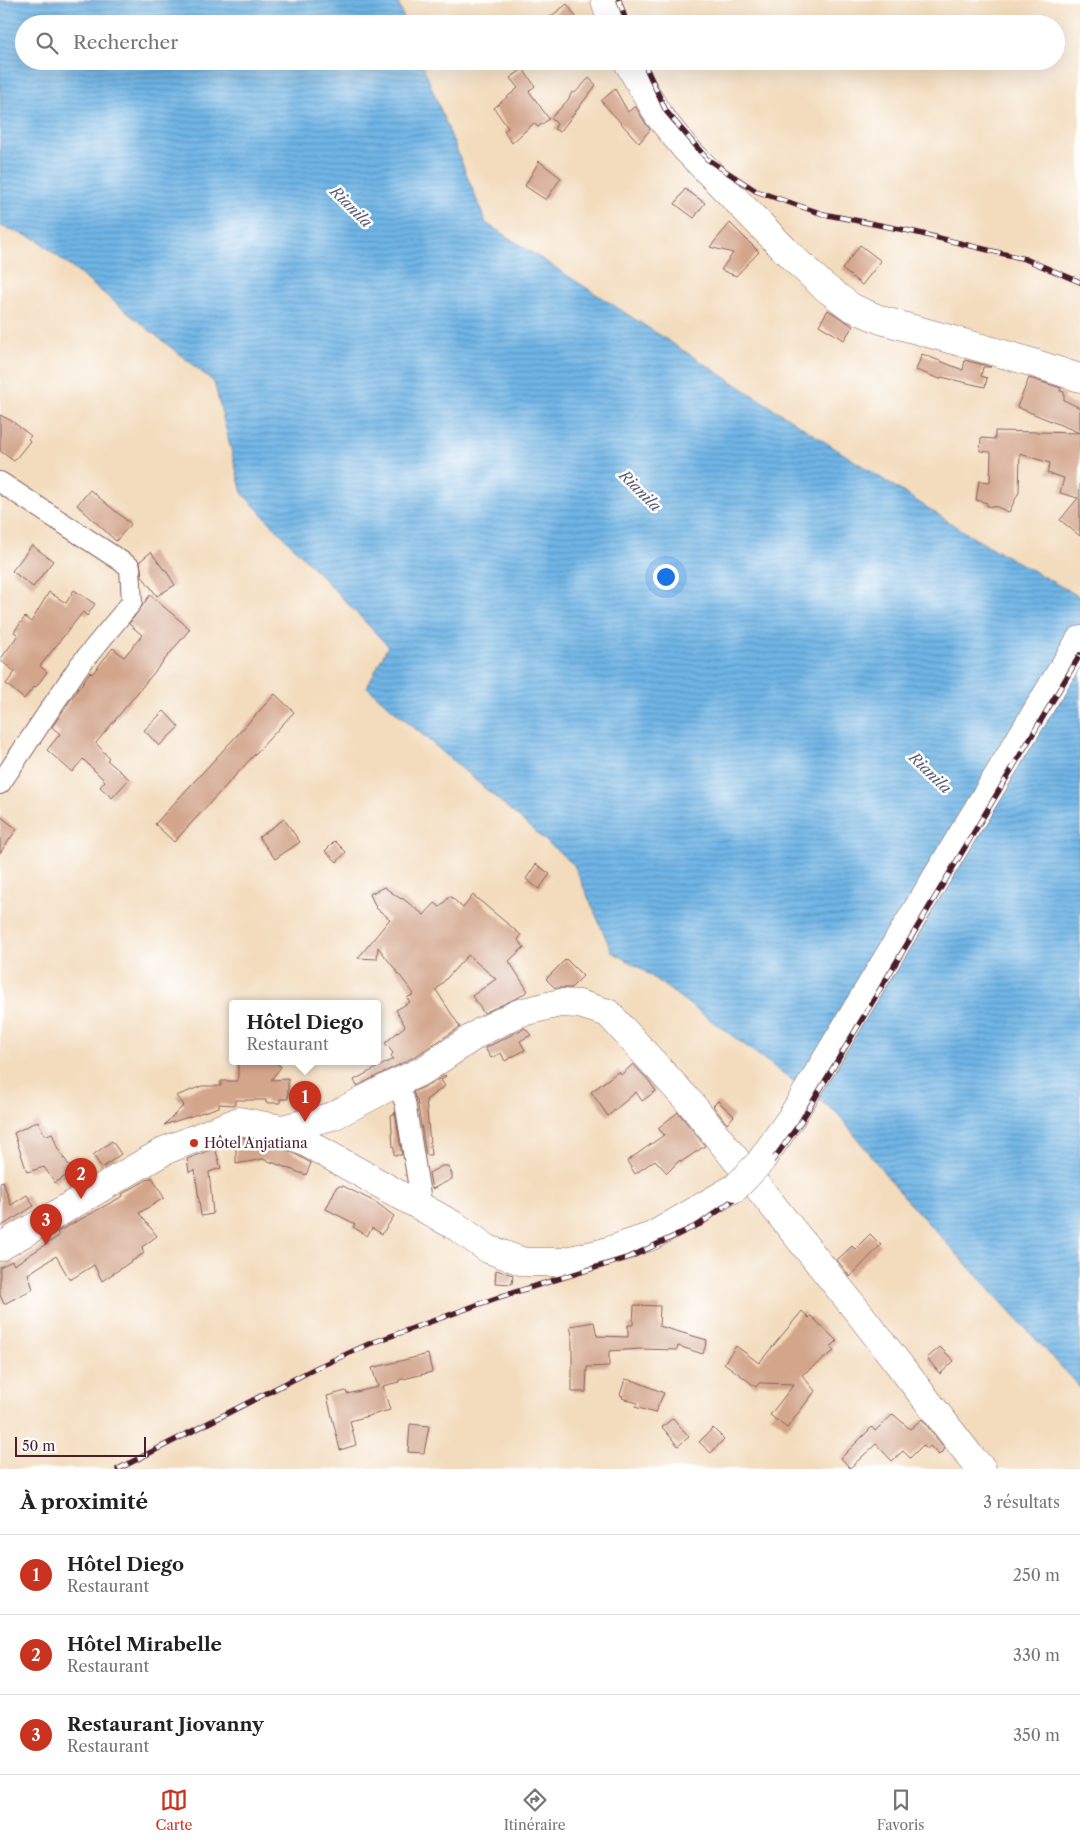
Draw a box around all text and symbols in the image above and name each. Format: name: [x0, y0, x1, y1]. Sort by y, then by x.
search box: [15, 15, 1065, 70]
icon: search: [33, 29, 61, 57]
text: Rechercher: [73, 31, 178, 54]
water label: Rianila: [326, 181, 376, 232]
water label: Rianila: [615, 465, 665, 516]
your location: [653, 564, 679, 590]
water label: Rianila: [905, 747, 955, 797]
popup: [229, 1000, 381, 1065]
text: Hôtel Diego: [246, 1011, 364, 1034]
text: Restaurant: [246, 1034, 329, 1054]
pin: 1: [289, 1081, 321, 1122]
place label: Hôtel Anjatiana: [204, 1134, 308, 1152]
marker: Hôtel Anjatiana: [188, 1137, 200, 1149]
pin: 2: [65, 1158, 97, 1199]
pin: 3: [30, 1204, 62, 1245]
scale bar: [15, 1434, 146, 1457]
text: 50 m: [22, 1437, 55, 1455]
text: À proximité: [20, 1489, 148, 1514]
text: 3 résultats: [983, 1492, 1060, 1512]
text: Hôtel Diego: [67, 1553, 184, 1576]
text: 1: [32, 1565, 40, 1585]
text: 250 m: [1013, 1565, 1060, 1585]
text: Restaurant: [67, 1576, 149, 1596]
text: Hôtel Mirabelle: [67, 1633, 222, 1656]
text: 2: [31, 1645, 41, 1665]
text: 330 m: [1013, 1645, 1060, 1665]
text: Restaurant: [67, 1656, 149, 1676]
text: Restaurant Jiovanny: [67, 1713, 264, 1736]
text: 3: [31, 1725, 41, 1745]
text: 350 m: [1013, 1725, 1060, 1745]
text: Restaurant: [67, 1736, 149, 1756]
tab: Carte: [156, 1786, 192, 1834]
tab: Itinéraire: [504, 1786, 566, 1834]
tab: Favoris: [877, 1786, 924, 1834]

